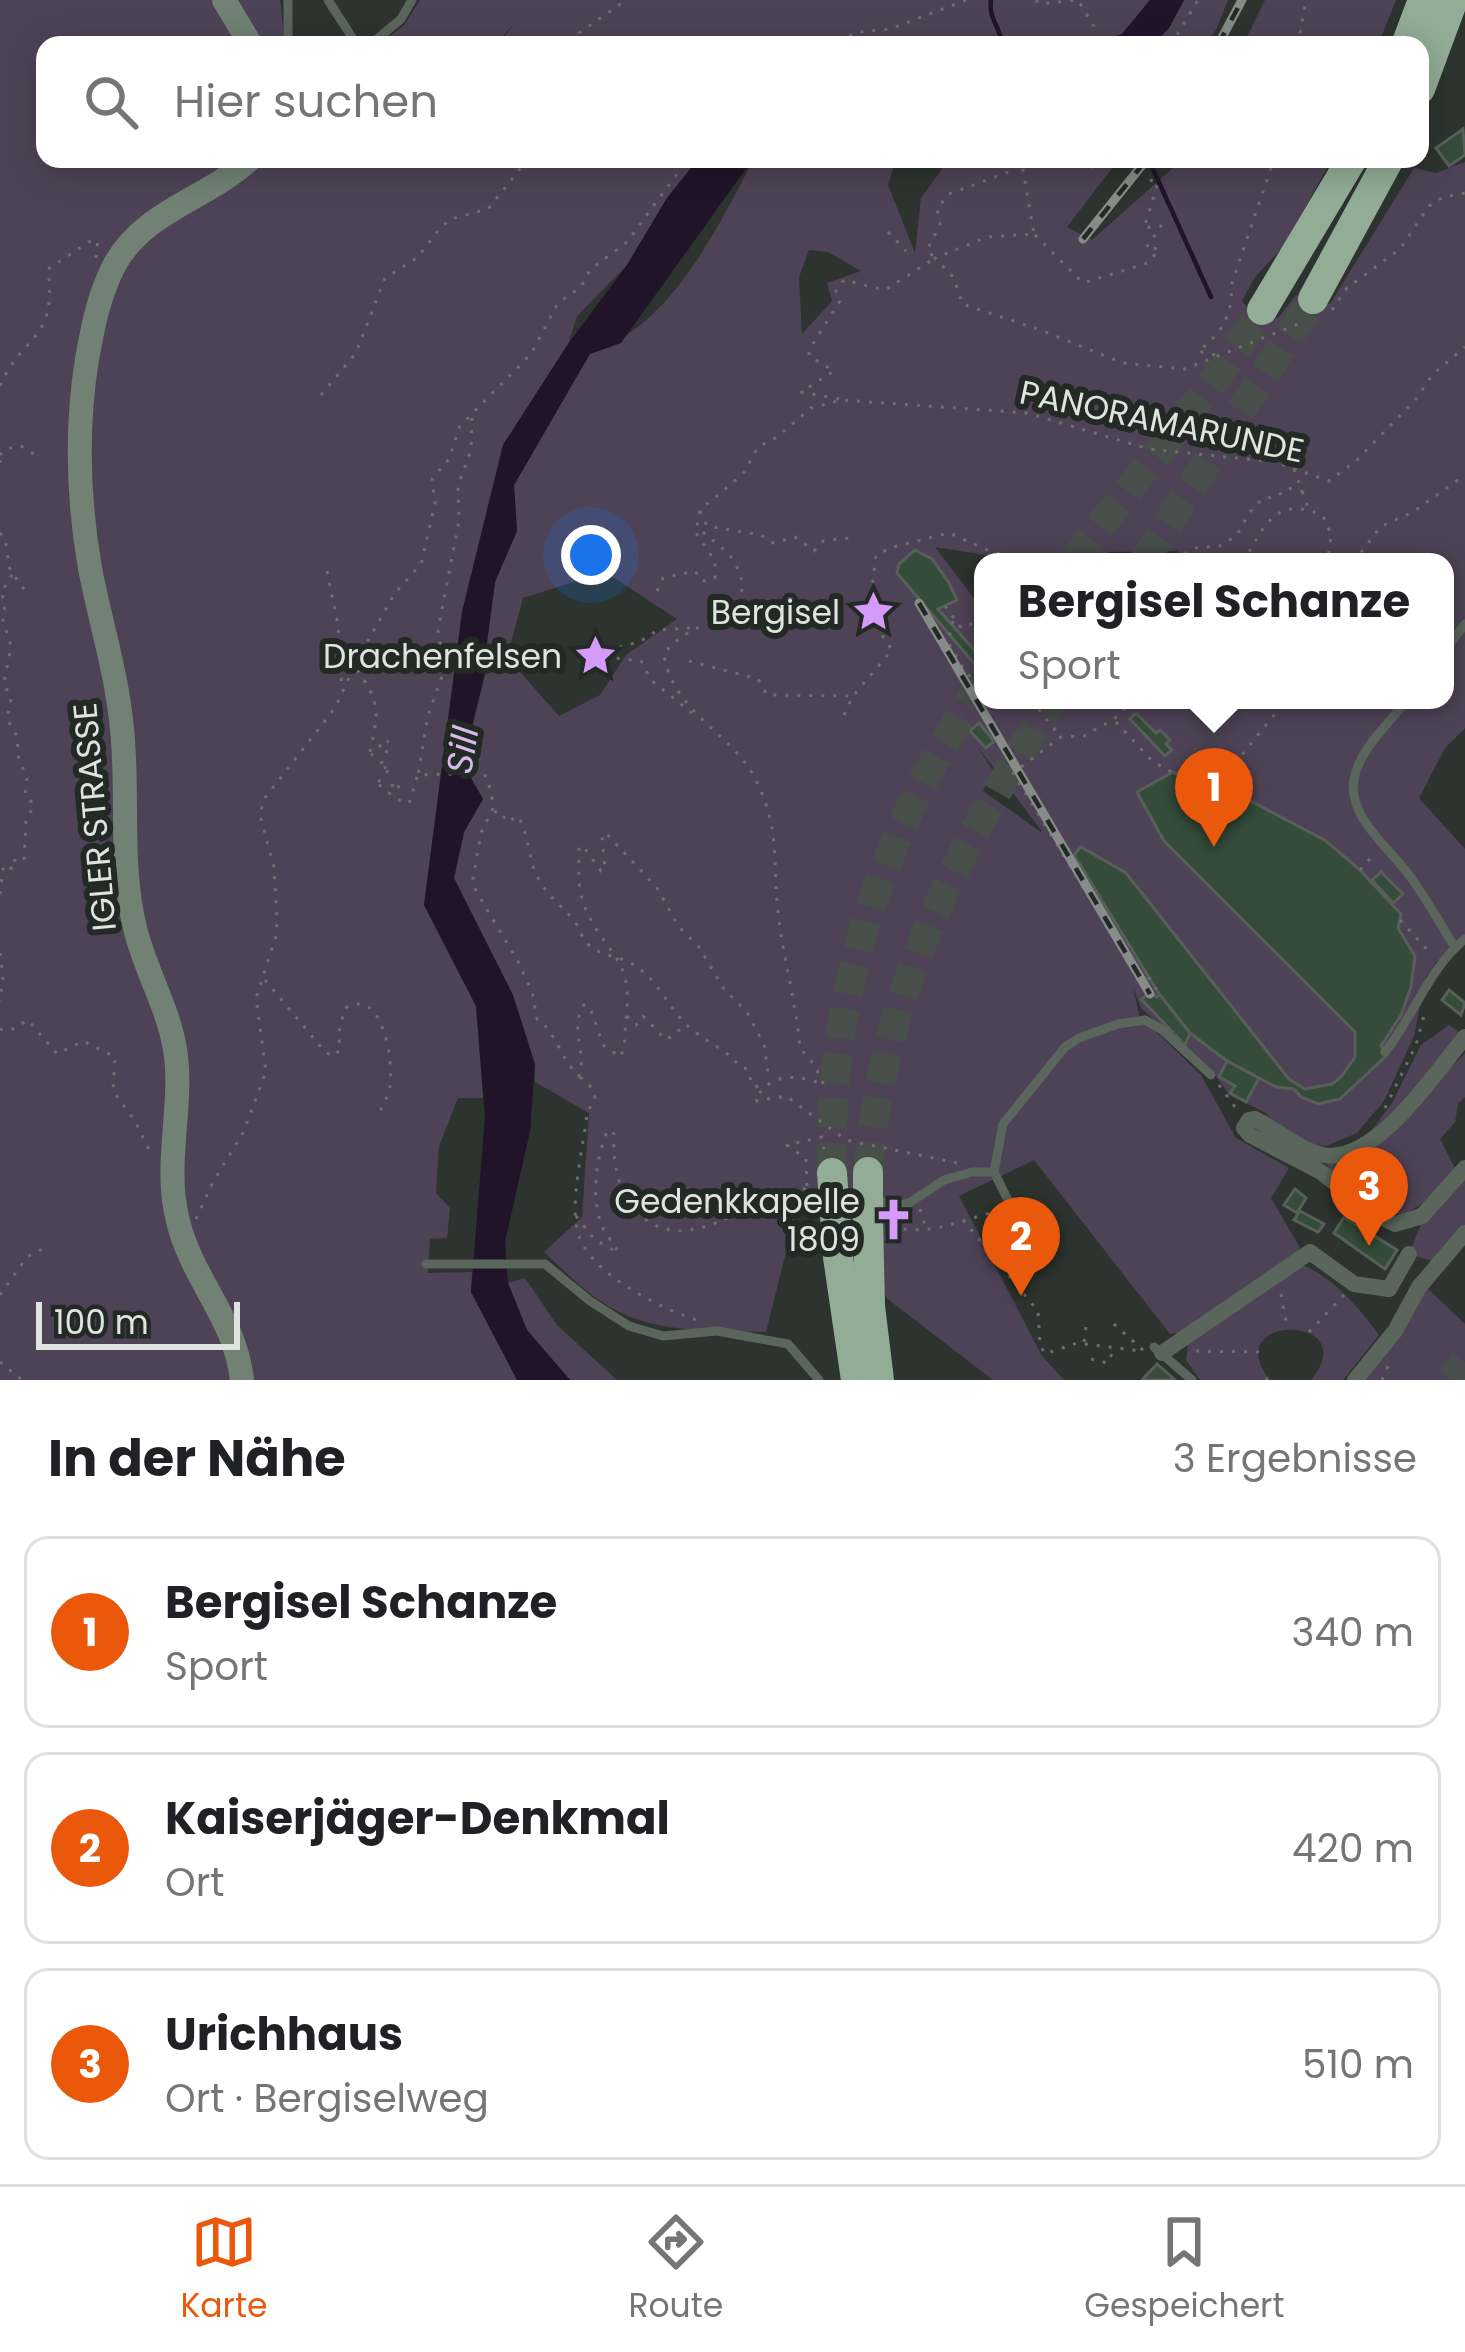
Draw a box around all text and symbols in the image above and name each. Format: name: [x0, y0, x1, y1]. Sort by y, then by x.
search box: [36, 36, 1429, 168]
icon: search: [78, 69, 144, 135]
text: Hier suchen: [174, 70, 438, 133]
street label: PANORAMARUNDE: [1016, 368, 1308, 475]
your location: [561, 525, 621, 585]
popup: [974, 553, 1454, 709]
text: Bergisel Schanze: [1018, 570, 1410, 633]
place label: Bergisel: [711, 589, 840, 636]
place icon: Bergisel: [851, 589, 897, 635]
place label: Drachenfelsen: [323, 633, 562, 680]
place icon: Drachenfelsen: [573, 633, 619, 679]
text: Sport: [1018, 638, 1121, 693]
street label: IGLER STRASSE: [61, 701, 128, 933]
water label: Sill: [434, 722, 491, 778]
pin: 1: [1175, 748, 1253, 847]
pin: 3: [1330, 1147, 1408, 1246]
place label: Gedenkkapelle 1809: [614, 1178, 860, 1263]
church icon: Gedenkkapelle 1809: [871, 1197, 917, 1243]
pin: 2: [982, 1197, 1060, 1296]
scale bar: [36, 1296, 240, 1349]
text: 100 m: [54, 1299, 149, 1346]
text: In der Nähe: [48, 1422, 346, 1494]
text: 3 Ergebnisse: [1173, 1431, 1417, 1486]
text: Bergisel Schanze: [165, 1571, 557, 1634]
text: 1: [83, 1605, 97, 1660]
text: 340 m: [1291, 1605, 1414, 1660]
text: Sport: [165, 1639, 268, 1694]
text: Kaiserjäger-Denkmal: [165, 1787, 670, 1850]
text: 2: [79, 1821, 101, 1876]
text: 420 m: [1292, 1821, 1414, 1876]
text: Ort: [165, 1855, 224, 1910]
text: Urichhaus: [165, 2003, 403, 2066]
text: 3: [78, 2037, 102, 2092]
text: 510 m: [1302, 2037, 1414, 2092]
text: Ort · Bergiselweg: [165, 2071, 489, 2126]
tab: Karte: [181, 2209, 267, 2331]
tab: Route: [628, 2209, 723, 2331]
tab: Gespeichert: [1084, 2209, 1284, 2331]

